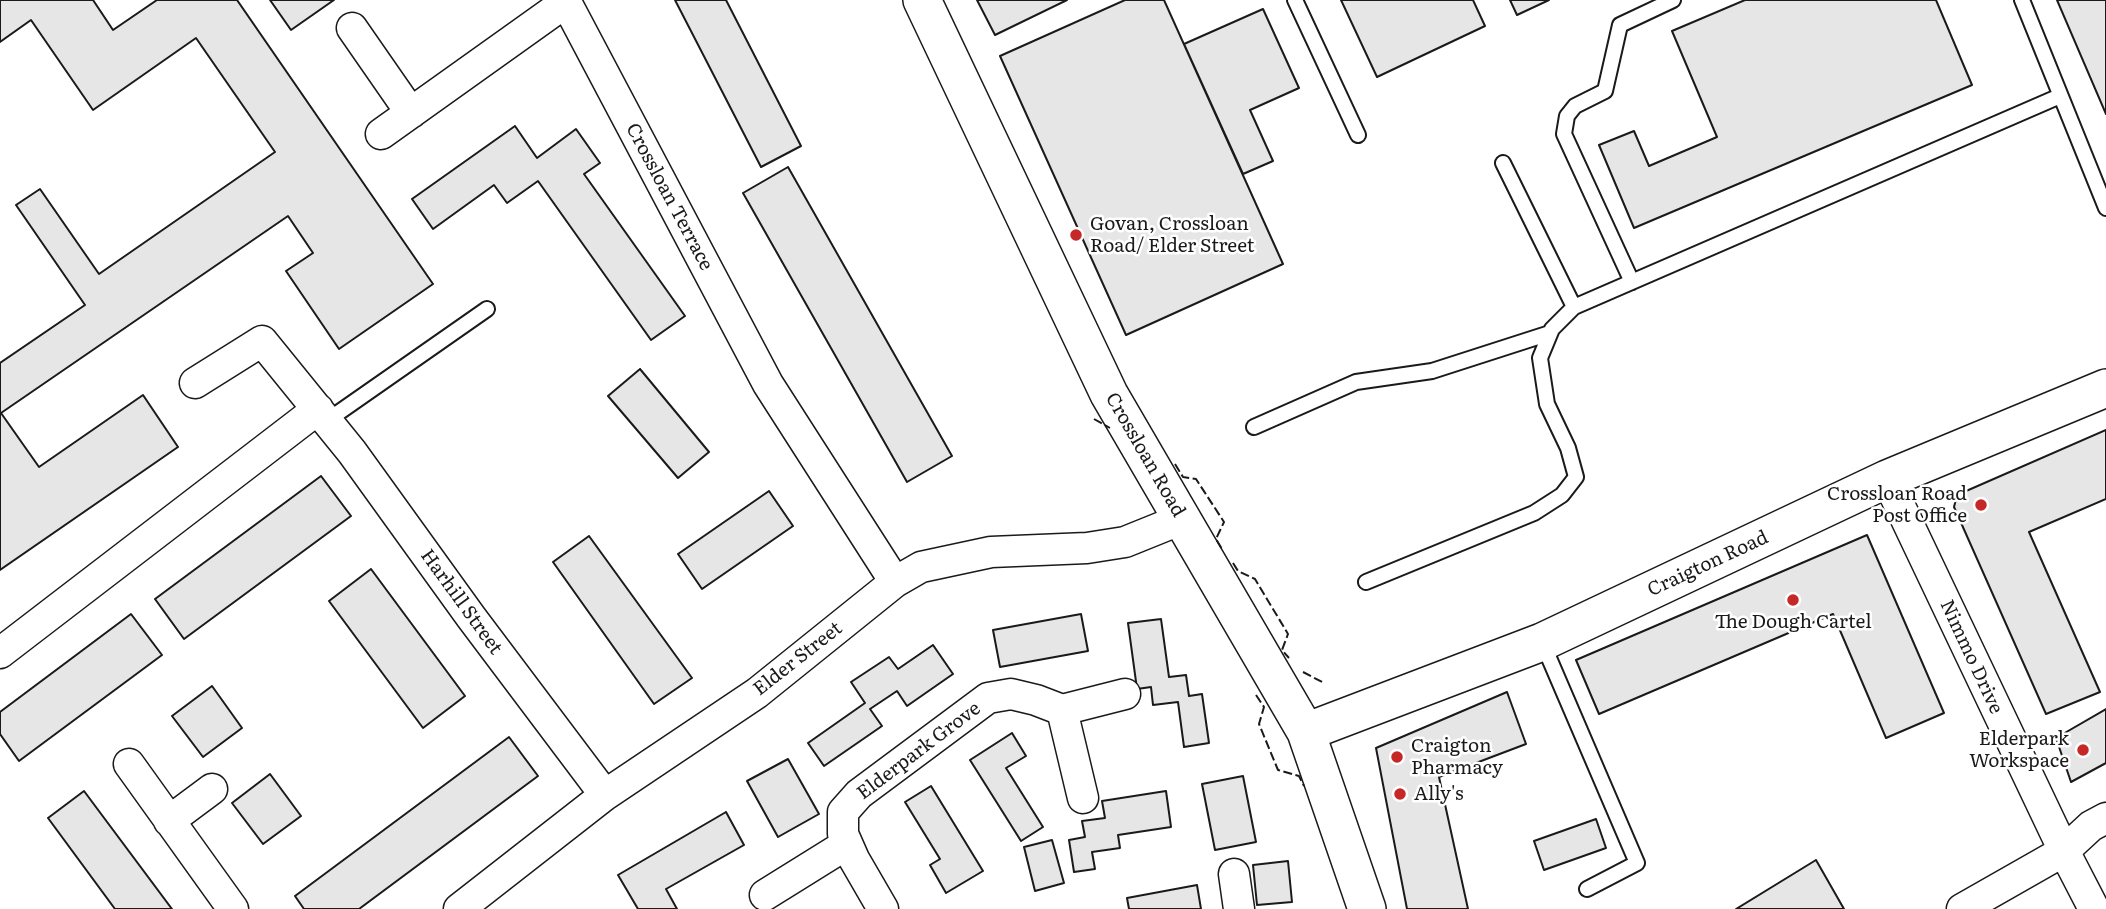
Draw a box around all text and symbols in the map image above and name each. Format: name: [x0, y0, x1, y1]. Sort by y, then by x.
street label: Crossloan Terrace: [621, 119, 717, 275]
place label: Govan, Crossloan Road/ Elder Street: [1090, 213, 1254, 257]
marker: Govan, Crossloan Road/ Elder Street: [1068, 227, 1084, 243]
street label: Crossloan Road: [1100, 389, 1190, 521]
place label: Crossloan Road Post Office: [1827, 483, 1967, 527]
marker: Crossloan Road Post Office: [1973, 497, 1989, 513]
street label: Craigton Road: [1644, 526, 1772, 602]
street label: Harhill Street: [415, 545, 507, 659]
marker: The Dough Cartel: [1785, 592, 1801, 608]
street label: Nimmo Drive: [1935, 596, 2007, 718]
place label: The Dough Cartel: [1714, 611, 1872, 633]
street label: Elder Street: [749, 617, 847, 701]
street label: Elderpark Grove: [853, 697, 985, 805]
place label: Elderpark Workspace: [1969, 728, 2069, 772]
place label: Craigton Pharmacy: [1411, 735, 1503, 779]
marker: Elderpark Workspace: [2075, 742, 2091, 758]
marker: Craigton Pharmacy: [1389, 749, 1405, 765]
place label: Ally's: [1414, 783, 1463, 805]
marker: Ally's: [1392, 786, 1408, 802]

